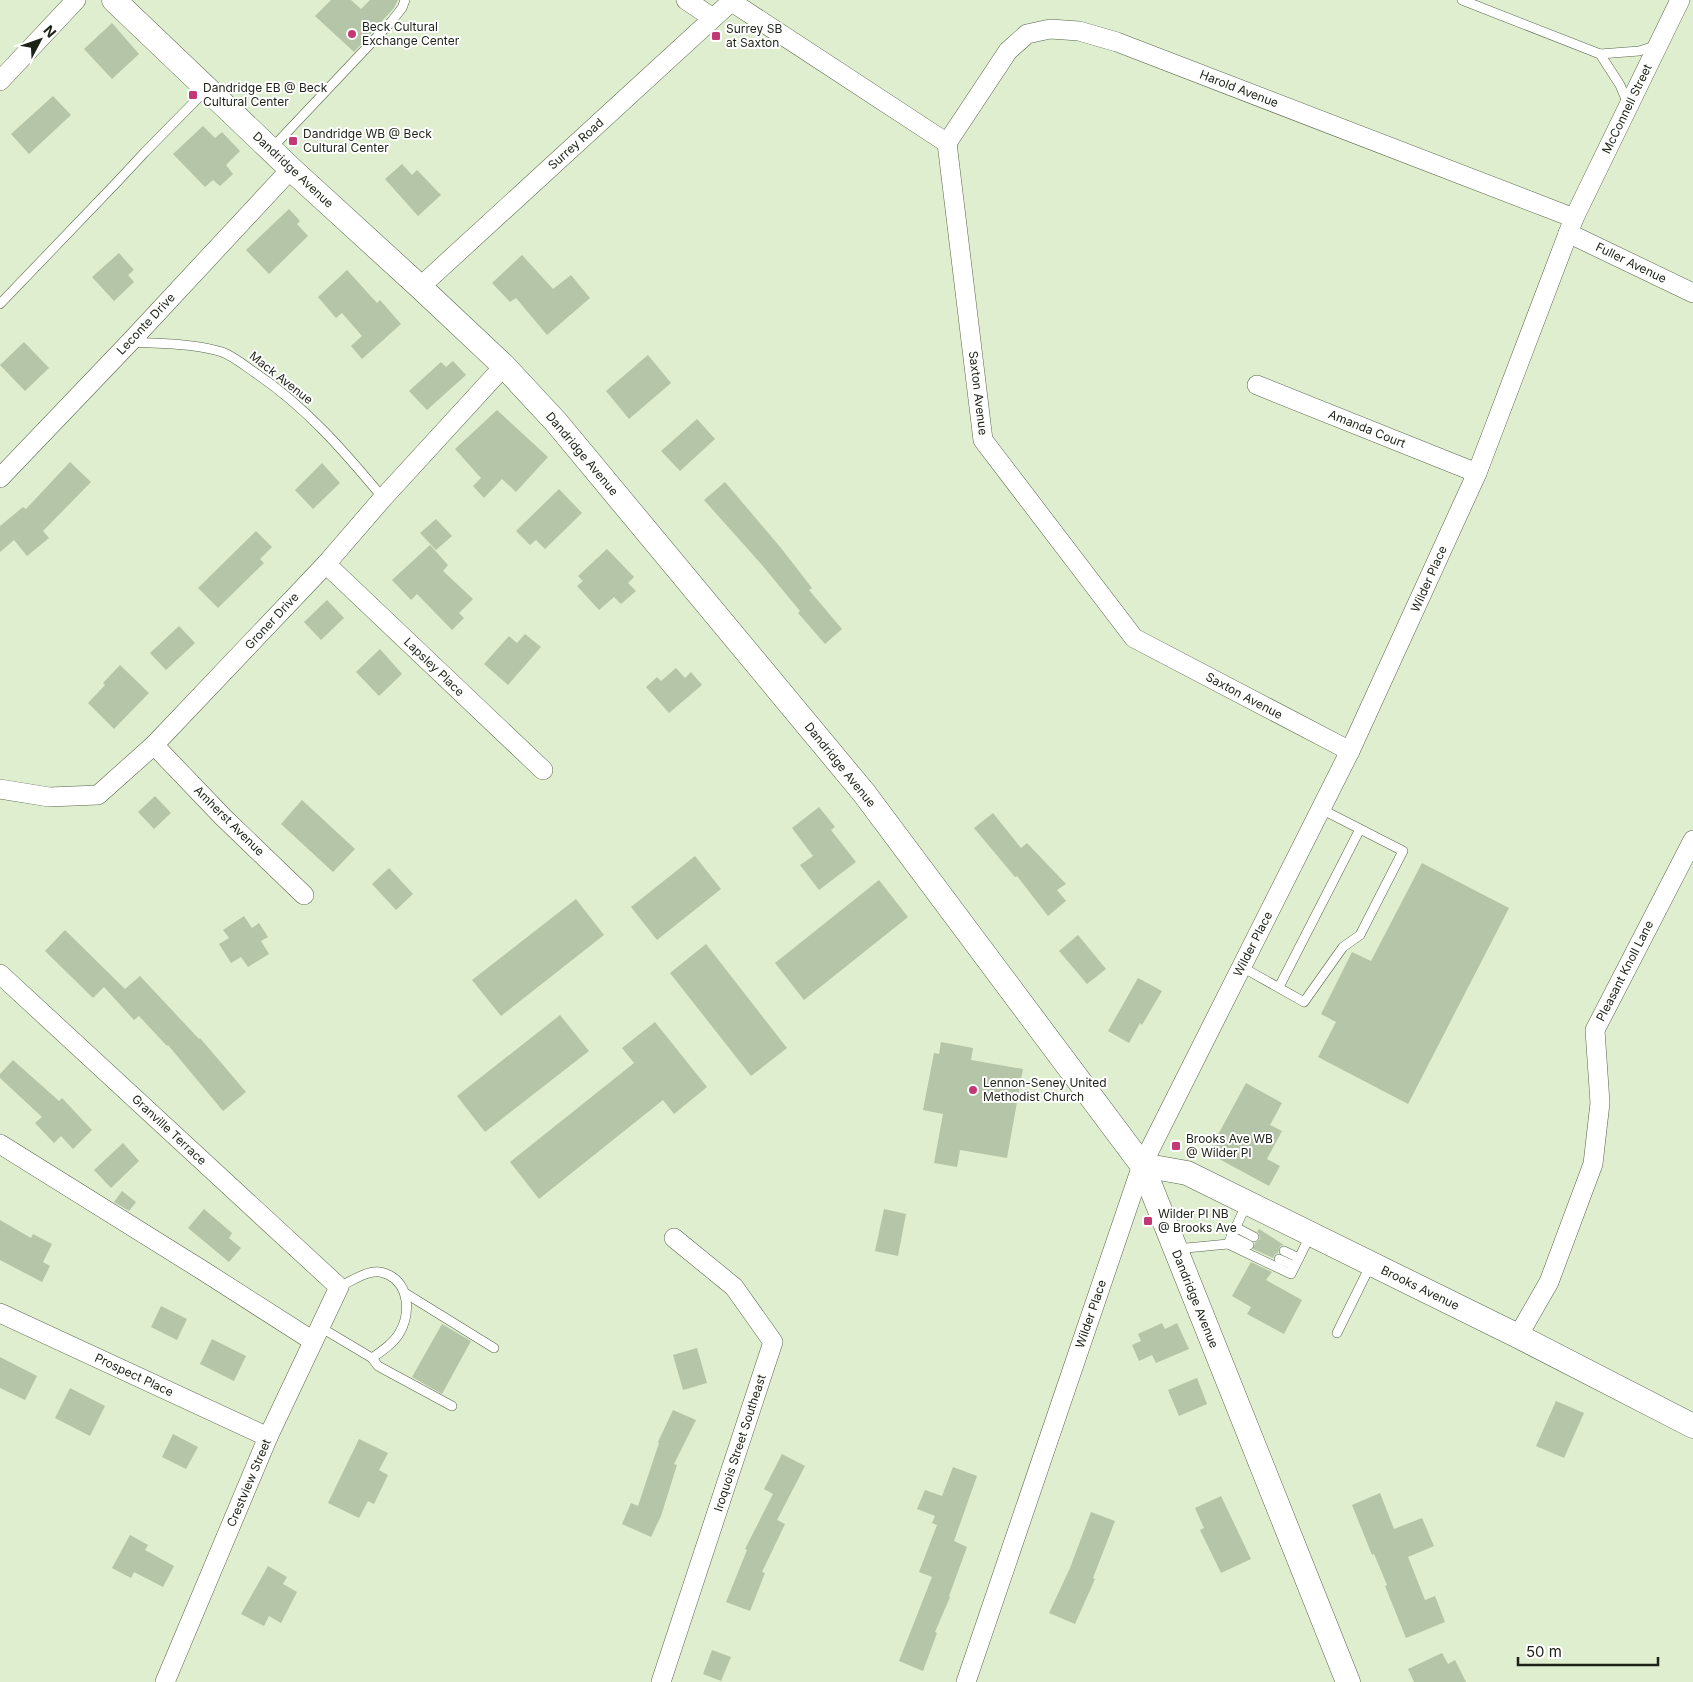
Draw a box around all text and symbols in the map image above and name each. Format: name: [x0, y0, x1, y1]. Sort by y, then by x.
north arrow: [15, 15, 65, 65]
place label: Beck Cultural Exchange Center: [362, 19, 460, 48]
place label: Surrey SB at Saxton: [726, 21, 782, 50]
text: N: [40, 22, 60, 41]
marker: Beck Cultural Exchange Center: [346, 28, 358, 40]
marker: Surrey SB at Saxton: [710, 30, 722, 42]
street label: McConnell Street: [1598, 61, 1655, 156]
street label: Harold Avenue: [1198, 67, 1281, 110]
place label: Dandridge EB @ Beck Cultural Center: [203, 80, 328, 109]
marker: Dandridge EB @ Beck Cultural Center: [187, 89, 199, 101]
street label: Surrey Road: [545, 115, 607, 173]
place label: Dandridge WB @ Beck Cultural Center: [303, 126, 432, 155]
street label: Dandridge Avenue: [250, 128, 337, 211]
marker: Dandridge WB @ Beck Cultural Center: [287, 135, 299, 147]
street label: Fuller Avenue: [1593, 239, 1669, 286]
street label: Leconte Drive: [113, 290, 178, 358]
street label: Mack Avenue: [247, 348, 316, 407]
street label: Saxton Avenue: [966, 350, 991, 436]
street label: Amanda Court: [1326, 406, 1408, 451]
street label: Dandridge Avenue: [543, 409, 622, 499]
street label: Wilder Place: [1407, 543, 1450, 614]
street label: Groner Drive: [242, 589, 302, 652]
street label: Lapsley Place: [401, 634, 468, 699]
street label: Saxton Avenue: [1203, 669, 1285, 722]
street label: Dandridge Avenue: [802, 719, 879, 810]
street label: Amherst Avenue: [191, 782, 268, 859]
street label: Wilder Place: [1230, 909, 1275, 979]
street label: Pleasant Knoll Lane: [1593, 918, 1656, 1024]
place label: Lennon-Seney United Methodist Church: [983, 1075, 1107, 1104]
marker: Lennon-Seney United Methodist Church: [967, 1084, 979, 1096]
street label: Granville Terrace: [129, 1091, 210, 1168]
place label: Brooks Ave WB @ Wilder Pl: [1186, 1131, 1273, 1160]
marker: Brooks Ave WB @ Wilder Pl: [1170, 1140, 1182, 1152]
place label: Wilder Pl NB @ Brooks Ave: [1158, 1206, 1237, 1235]
marker: Wilder Pl NB @ Brooks Ave: [1142, 1215, 1154, 1227]
street label: Dandridge Avenue: [1169, 1247, 1222, 1350]
street label: Brooks Avenue: [1379, 1262, 1462, 1313]
street label: Wilder Place: [1072, 1278, 1109, 1350]
street label: Prospect Place: [92, 1350, 176, 1399]
street label: Iroquois Street Southeast: [710, 1372, 769, 1513]
street label: Crestview Street: [223, 1437, 274, 1529]
scale bar: [1518, 1634, 1658, 1666]
text: 50 m: [1526, 1642, 1562, 1661]

